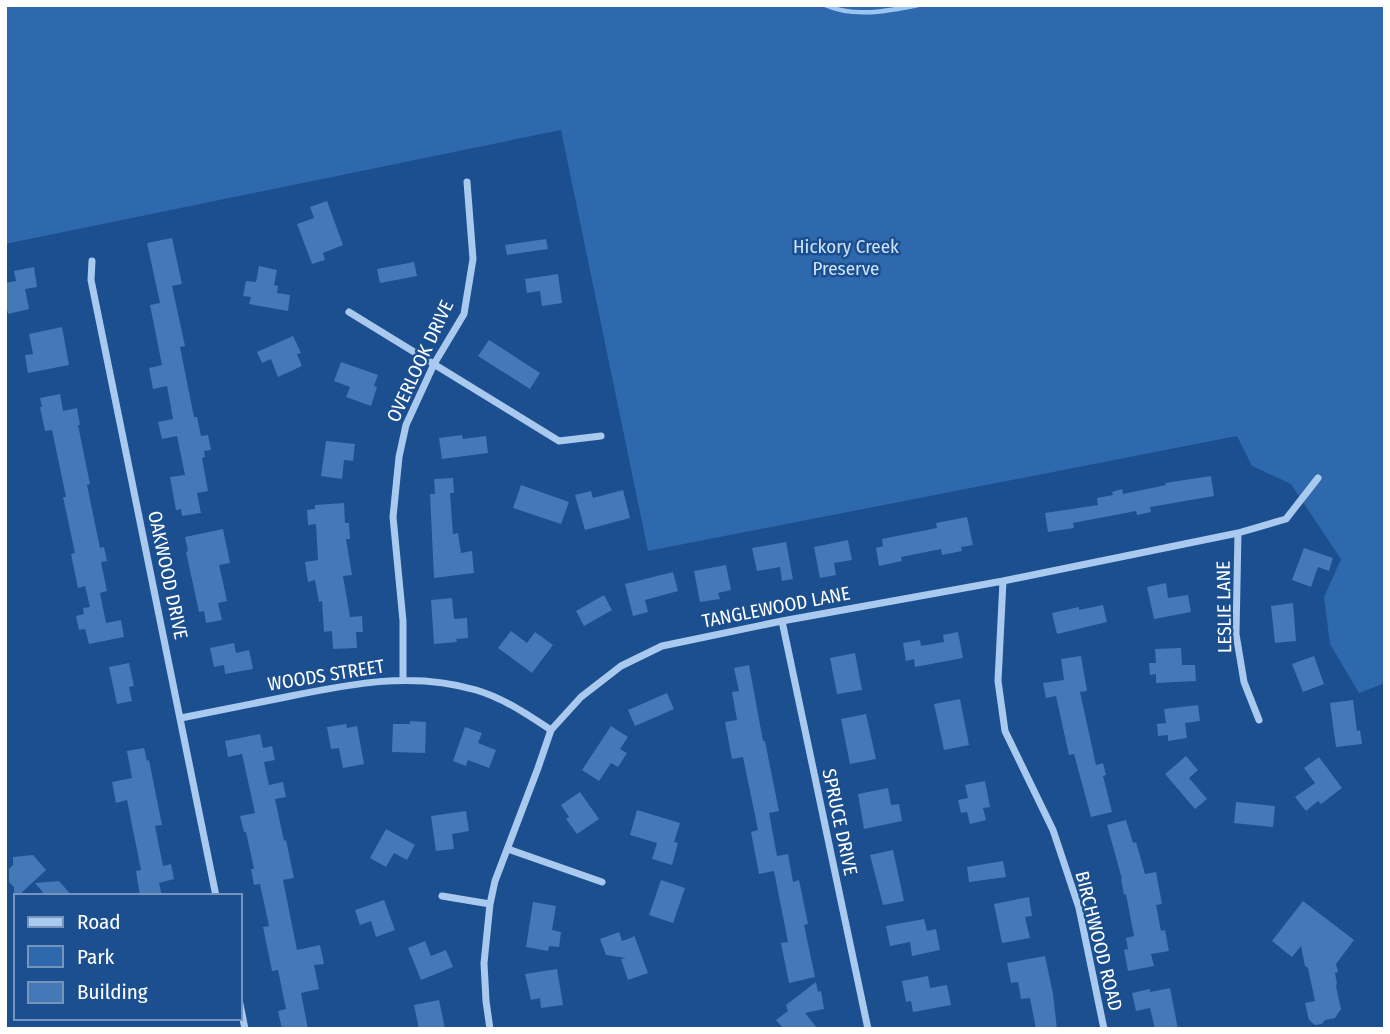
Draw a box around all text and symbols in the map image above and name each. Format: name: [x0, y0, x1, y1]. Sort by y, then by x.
park label: Hickory Creek Preserve: [793, 235, 899, 280]
street label: OVERLOOK DRIVE: [382, 296, 458, 426]
street label: OAKWOOD DRIVE: [143, 509, 193, 641]
street label: LESLIE LANE: [1212, 561, 1236, 653]
street label: TANGLEWOOD LANE: [700, 581, 852, 633]
street label: WOODS STREET: [266, 654, 386, 696]
street label: SPRUCE DRIVE: [817, 766, 863, 878]
street label: BIRCHWOOD ROAD: [1071, 869, 1127, 1013]
legend: [14, 894, 242, 1020]
text: Road: [77, 909, 121, 935]
text: Park: [77, 944, 115, 970]
text: Building: [77, 979, 148, 1005]

